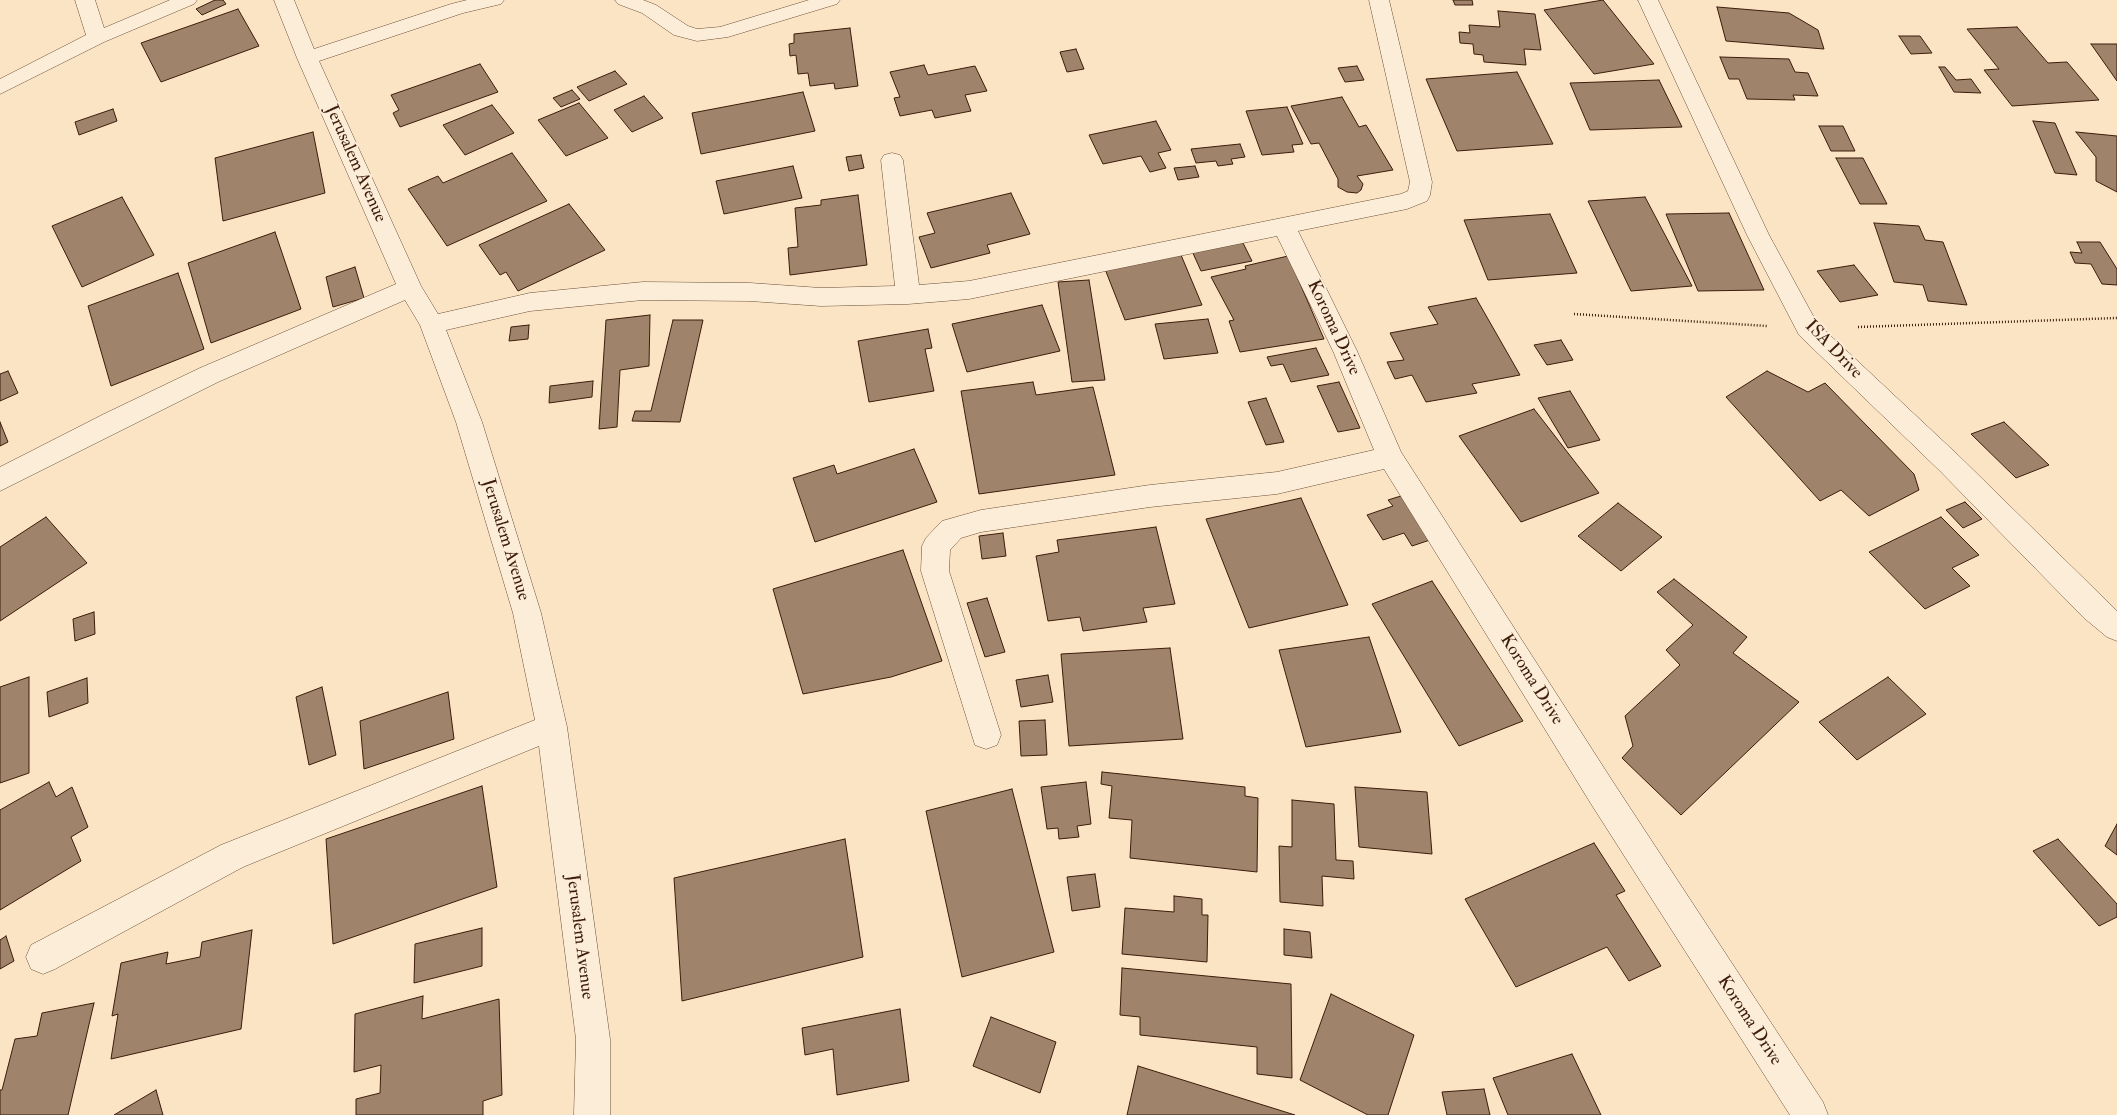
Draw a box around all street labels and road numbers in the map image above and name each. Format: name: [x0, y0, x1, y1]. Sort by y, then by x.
street label: Jerusalem Avenue: [320, 102, 390, 226]
street label: Koroma Drive: [1302, 277, 1364, 379]
street label: ISA Drive: [1800, 316, 1866, 384]
street label: Jerusalem Avenue: [476, 477, 534, 603]
street label: Koroma Drive: [1495, 631, 1567, 729]
street label: Jerusalem Avenue: [561, 873, 597, 1001]
street label: Koroma Drive: [1712, 972, 1786, 1070]

